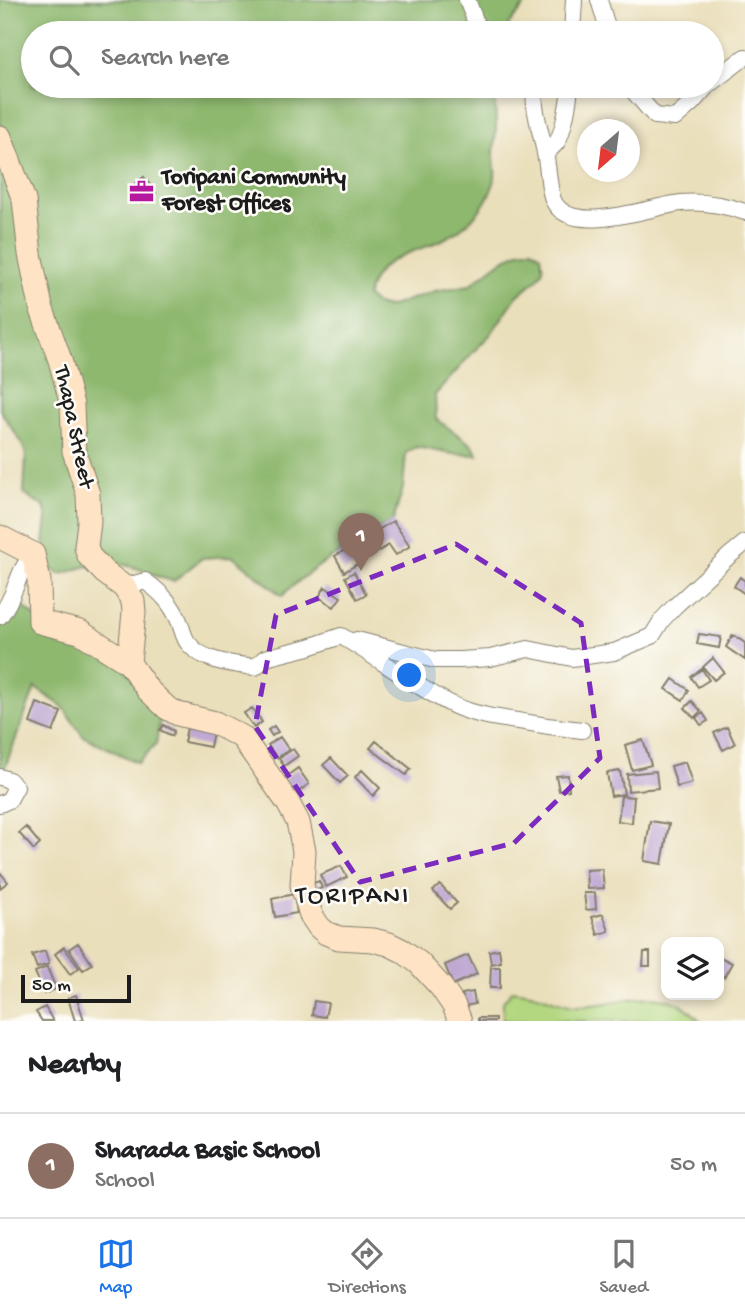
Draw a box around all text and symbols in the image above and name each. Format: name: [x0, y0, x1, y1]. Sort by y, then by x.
search box: [21, 21, 724, 98]
icon: search: [45, 41, 83, 79]
text: Search here: [101, 44, 229, 75]
north arrow: [577, 119, 640, 182]
place label: Toripani Community Forest Offices: [160, 165, 347, 218]
office icon: Toripani Community Forest Offices: [128, 177, 156, 205]
street label: Thapa Street: [46, 361, 100, 492]
pin: 1: [338, 513, 384, 571]
your location: [392, 658, 426, 692]
district label: TORIPANI: [294, 882, 410, 913]
map controls: [661, 937, 724, 1000]
button: layers: [661, 937, 724, 1000]
scale bar: [21, 972, 131, 1004]
text: 50 m: [32, 975, 71, 998]
text: Nearby: [28, 1049, 121, 1084]
text: Sharada Basic School: [95, 1137, 320, 1168]
text: 1: [46, 1152, 56, 1179]
text: 50 m: [670, 1152, 717, 1179]
text: School: [95, 1168, 155, 1195]
tab: Map: [97, 1235, 135, 1300]
tab: Directions: [329, 1235, 406, 1300]
tab: Saved: [599, 1235, 648, 1300]

